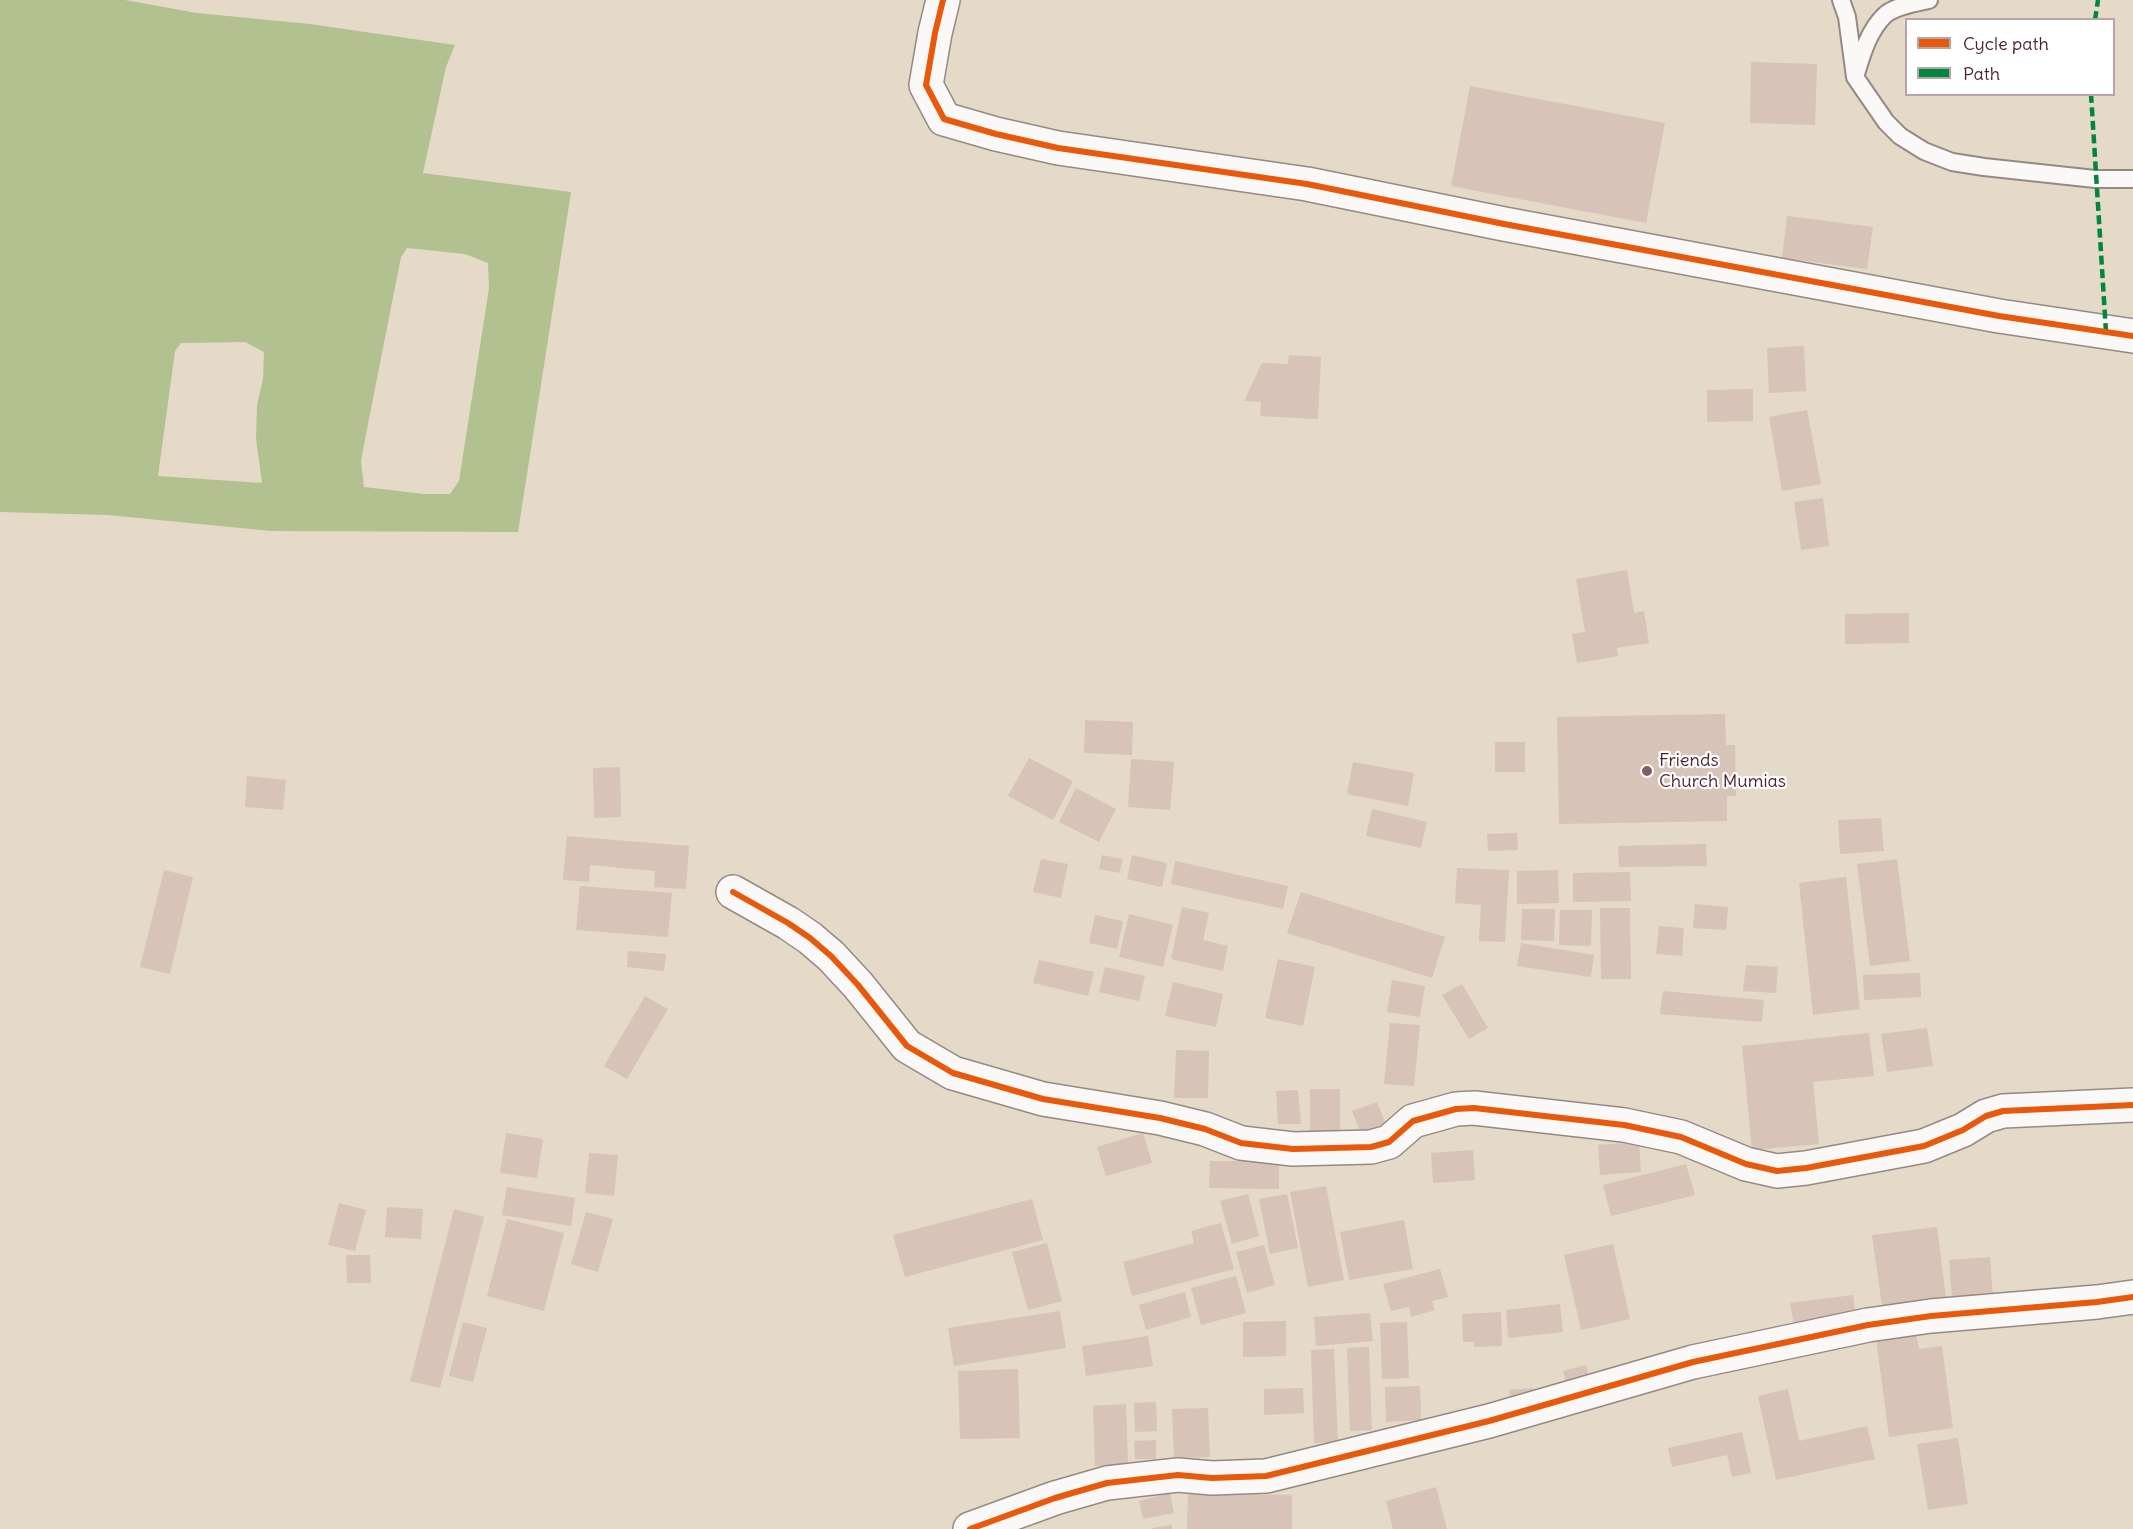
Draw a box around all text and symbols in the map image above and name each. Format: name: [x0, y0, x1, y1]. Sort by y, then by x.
legend: [1905, 18, 2115, 96]
text: Cycle path: [1963, 32, 2049, 55]
text: Path: [1963, 62, 2000, 85]
place label: Friends Church Mumias: [1659, 750, 1786, 792]
marker: Friends Church Mumias: [1640, 764, 1654, 778]

